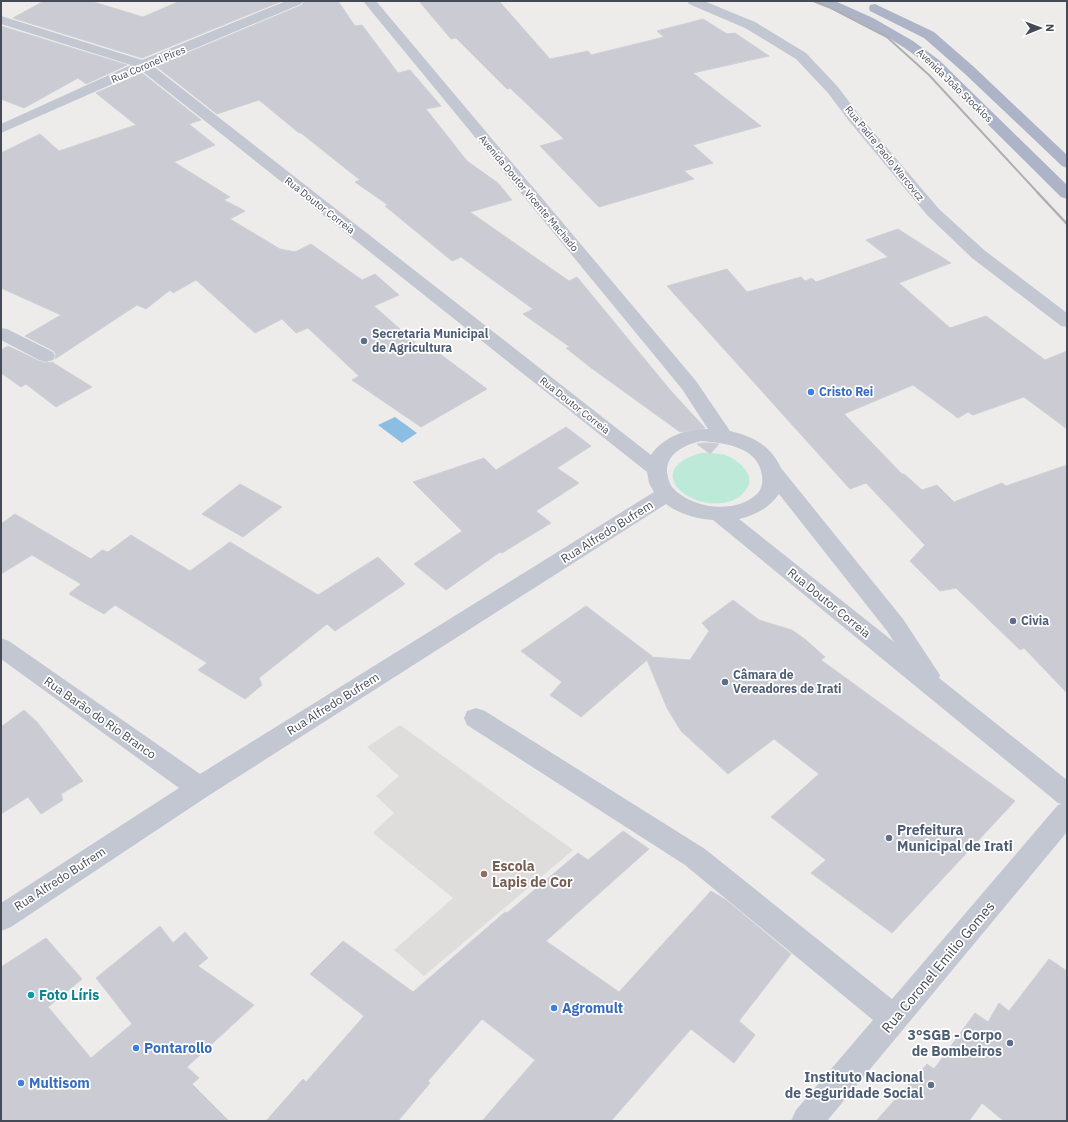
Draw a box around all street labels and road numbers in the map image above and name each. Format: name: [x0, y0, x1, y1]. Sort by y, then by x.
street label: Rua Coronel Pires: [109, 43, 187, 86]
street label: Avenida João Stocklos: [914, 46, 995, 125]
street label: Rua Padre Paolo Warcovcz: [842, 103, 927, 204]
street label: Avenida Doutor Vicente Machado: [476, 132, 582, 255]
street label: Rua Doutor Correia: [282, 174, 358, 237]
street label: Rua Doutor Correia: [537, 374, 613, 437]
street label: Rua Alfredo Bufrem: [558, 497, 656, 566]
street label: Rua Doutor Correia: [785, 565, 874, 641]
street label: Rua Alfredo Bufrem: [284, 669, 382, 738]
street label: Rua Barão do Rio Branco: [41, 673, 159, 762]
street label: Rua Alfredo Bufrem: [11, 843, 108, 914]
street label: Rua Coronel Emilio Gomes: [878, 897, 999, 1037]

